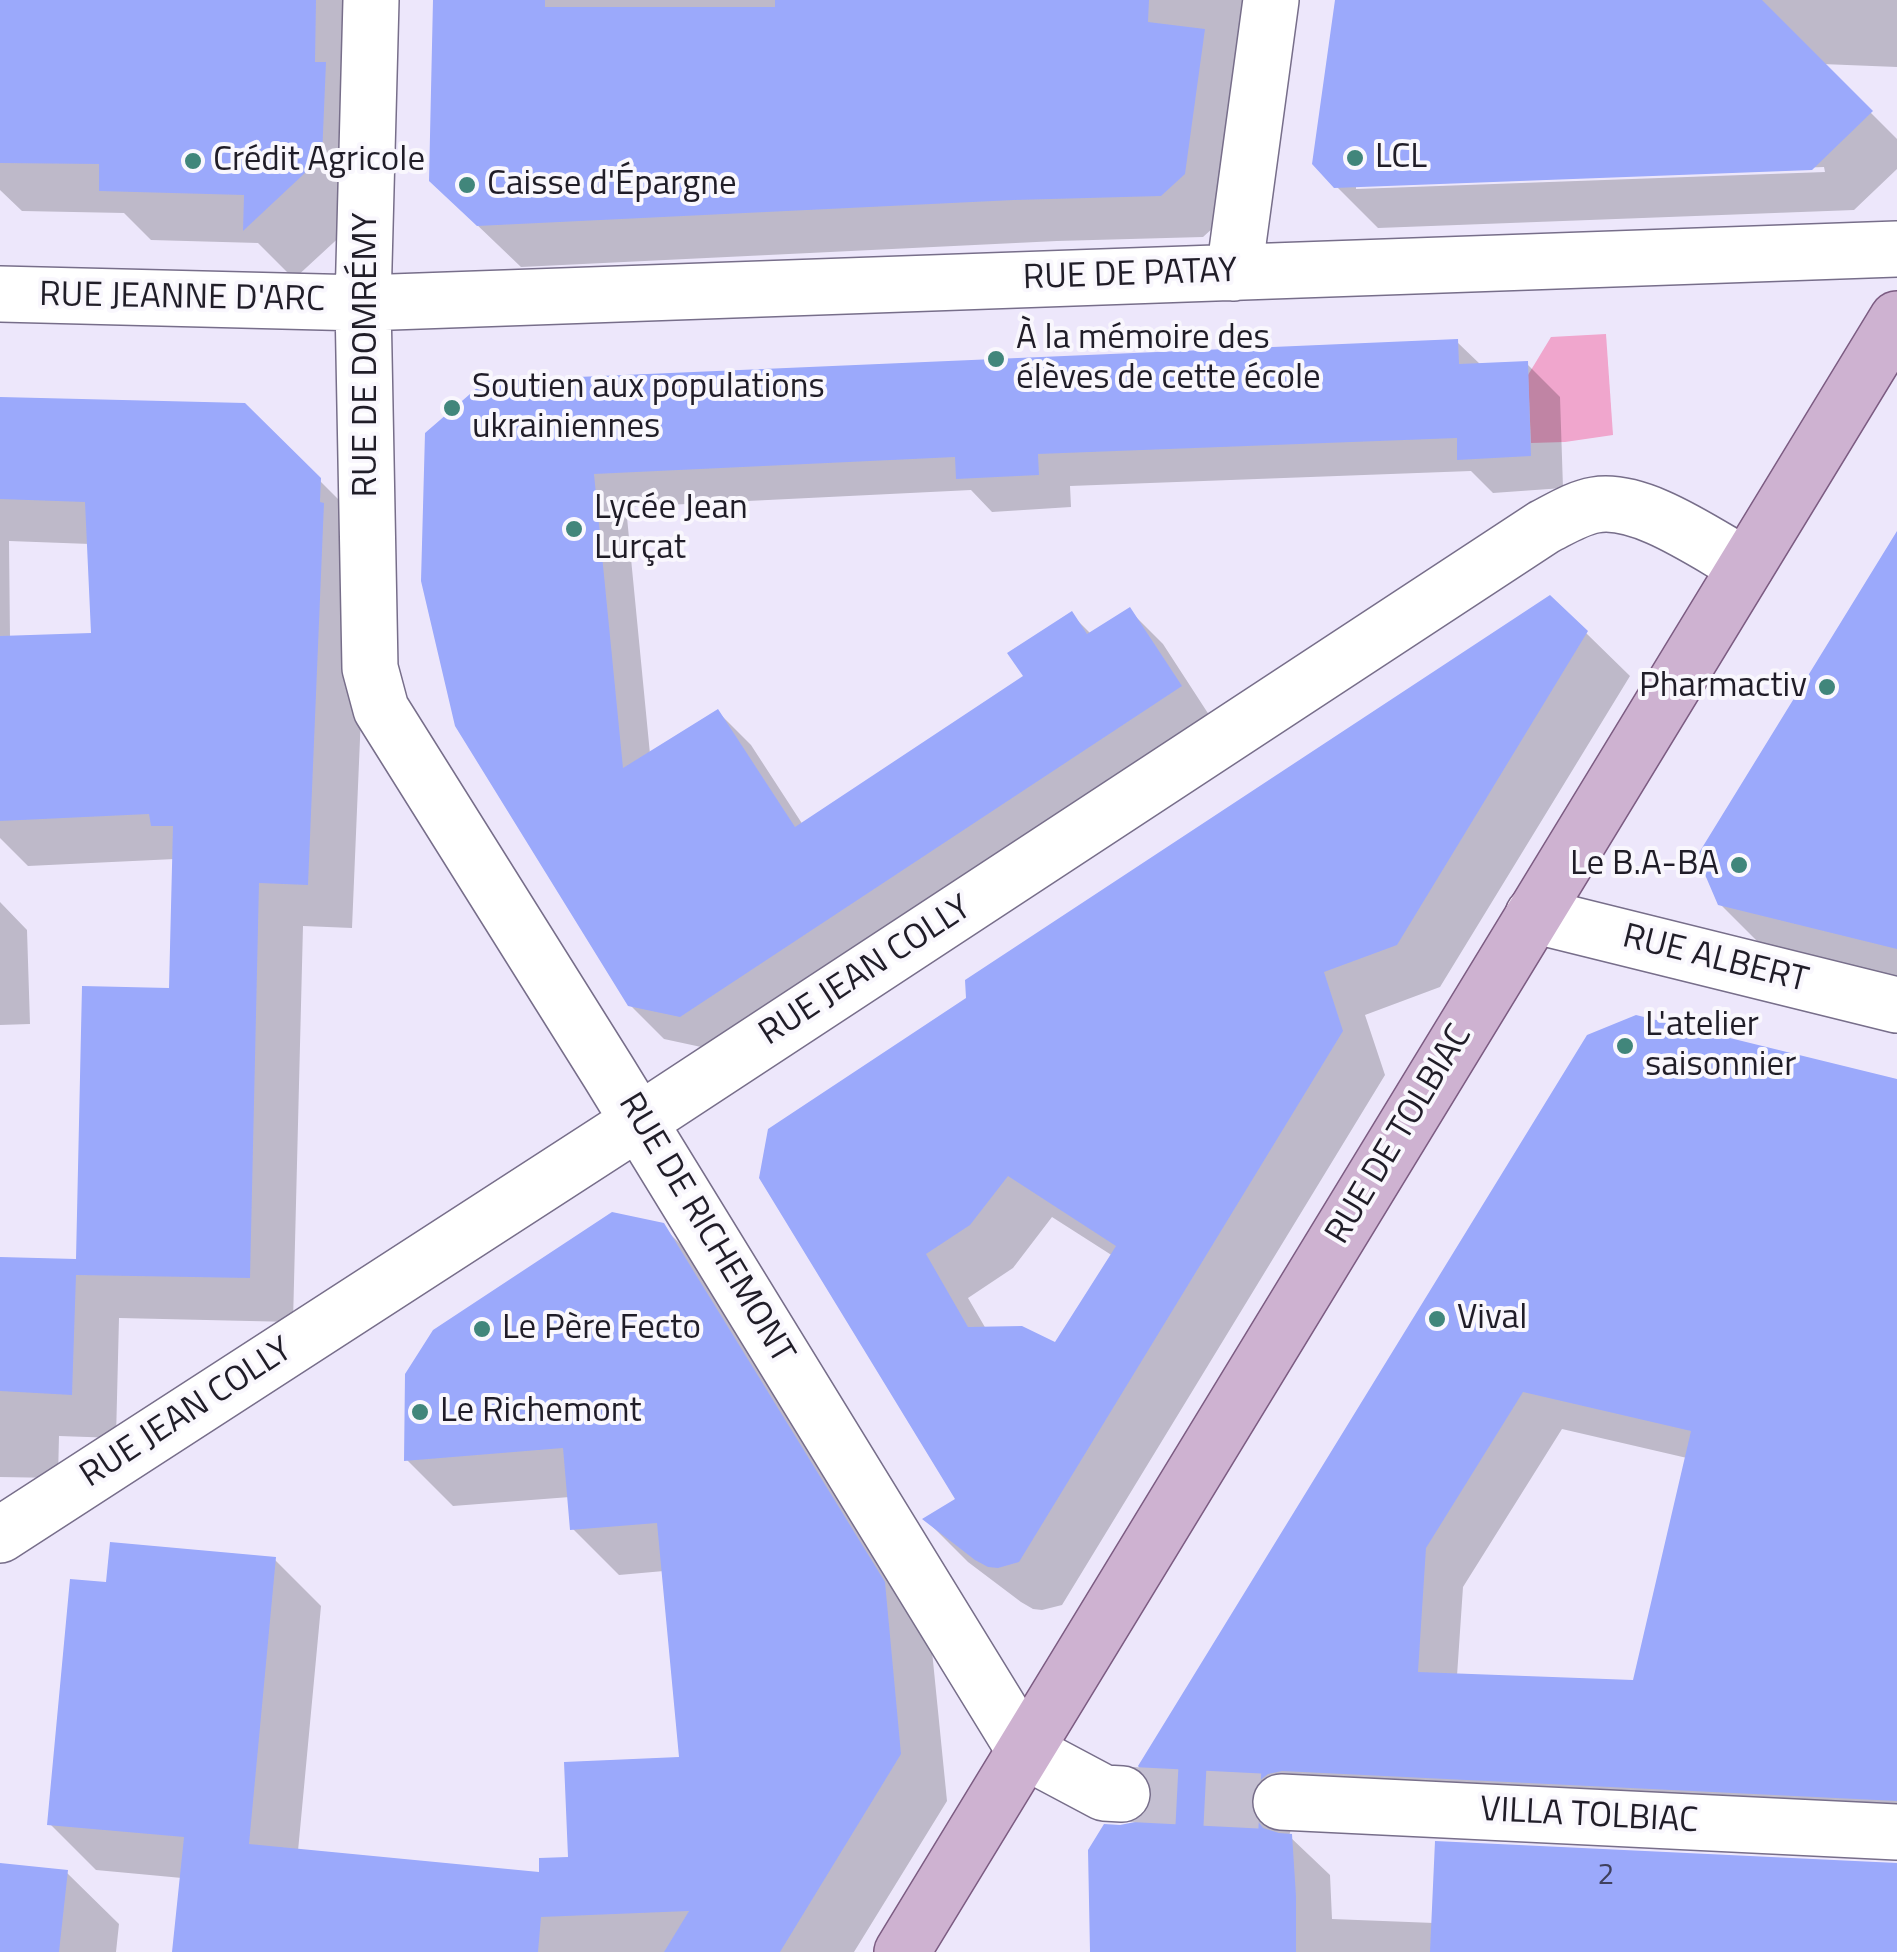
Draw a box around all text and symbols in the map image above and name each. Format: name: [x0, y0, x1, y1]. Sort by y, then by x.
place label: LCL: [1375, 137, 1427, 179]
place label: Crédit Agricole: [213, 140, 425, 182]
marker: LCL: [1344, 147, 1366, 169]
marker: Crédit Agricole: [182, 150, 204, 172]
place label: Caisse d'Épargne: [487, 164, 737, 206]
marker: Caisse d'Épargne: [456, 174, 478, 196]
street label: RUE DE DOMRÉMY: [346, 212, 388, 498]
street label: RUE DE PATAY: [1022, 251, 1238, 301]
street label: RUE JEANNE D'ARC: [39, 276, 325, 322]
place label: À la mémoire des élèves de cette école: [1016, 318, 1321, 400]
marker: À la mémoire des élèves de cette école: [985, 348, 1007, 370]
place label: Soutien aux populations ukrainiennes: [472, 367, 825, 449]
marker: Soutien aux populations ukrainiennes: [441, 397, 463, 419]
place label: Lycée Jean Lurçat: [594, 488, 748, 570]
marker: Lycée Jean Lurçat: [563, 518, 585, 540]
place label: Pharmactiv: [1639, 666, 1807, 708]
marker: Pharmactiv: [1816, 676, 1838, 698]
place label: Le B.A-BA: [1570, 844, 1719, 886]
marker: Le B.A-BA: [1728, 854, 1750, 876]
street label: RUE JEAN COLLY: [752, 888, 980, 1056]
street label: RUE ALBERT: [1618, 917, 1812, 1003]
place label: L'atelier saisonnier: [1645, 1005, 1796, 1087]
street label: RUE DE TOLBIAC: [1318, 1018, 1482, 1252]
marker: L'atelier saisonnier: [1614, 1035, 1636, 1057]
street label: RUE DE RICHEMONT: [608, 1086, 802, 1372]
place label: Vival: [1457, 1298, 1527, 1340]
place label: Le Père Fecto: [502, 1308, 701, 1350]
marker: Vival: [1426, 1308, 1448, 1330]
marker: Le Père Fecto: [471, 1318, 493, 1340]
street label: RUE JEAN COLLY: [73, 1330, 301, 1498]
place label: Le Richemont: [440, 1391, 642, 1433]
marker: Le Richemont: [409, 1401, 431, 1423]
street label: VILLA TOLBIAC: [1479, 1790, 1699, 1844]
house number: 2: [1598, 1859, 1614, 1895]

